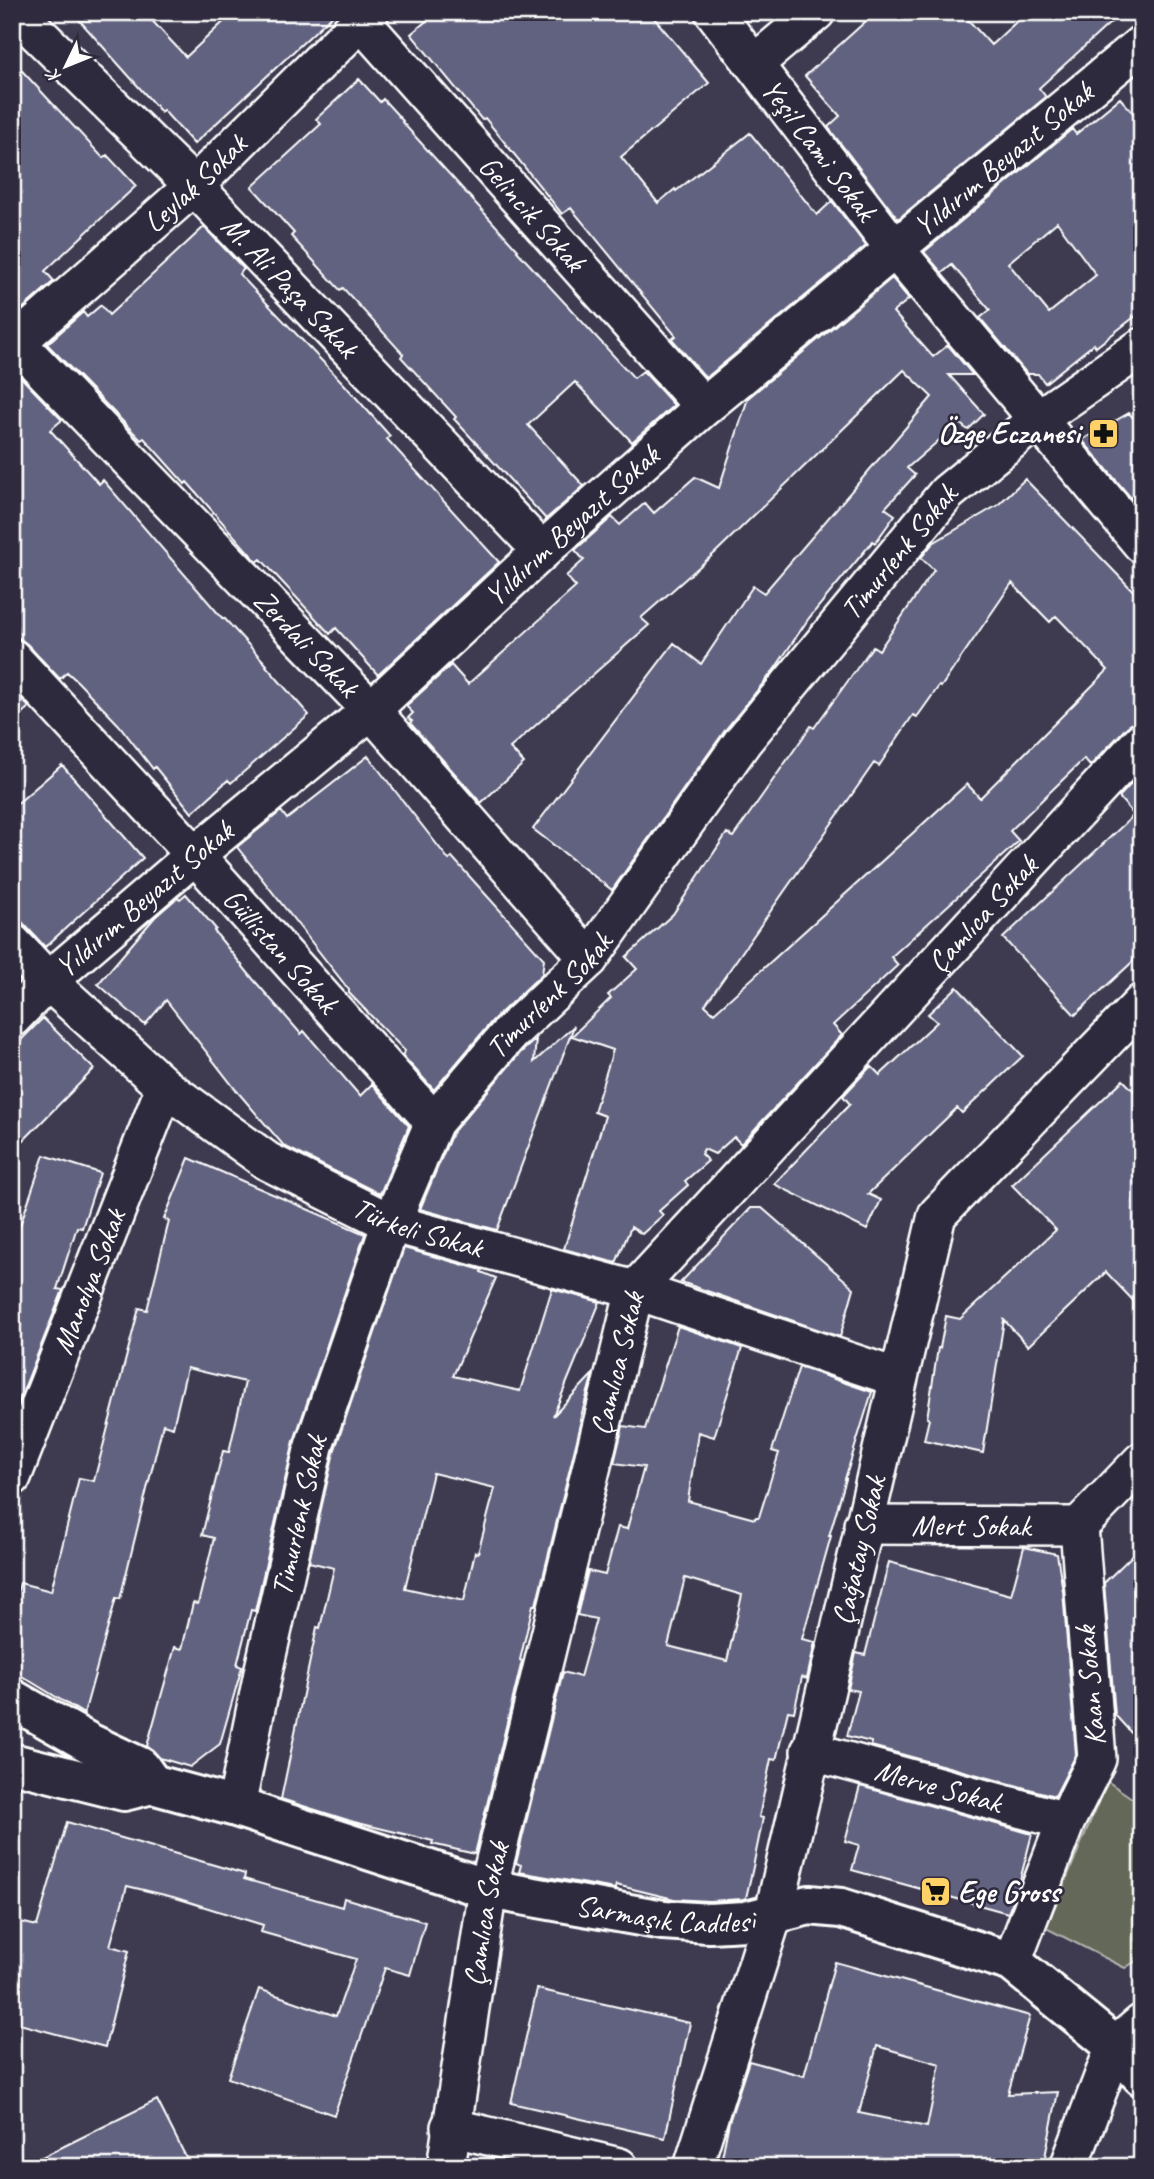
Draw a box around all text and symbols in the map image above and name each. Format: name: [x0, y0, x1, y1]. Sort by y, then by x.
north arrow: [32, 32, 102, 102]
text: K: [39, 62, 66, 89]
street label: Yeşil Cami Sokak: [753, 71, 886, 229]
street label: Yıldırım Beyazıt Sokak: [905, 72, 1102, 245]
street label: Leylak Sokak: [135, 124, 256, 241]
street label: Gelincik Sokak: [470, 148, 595, 281]
street label: M. Ali Paşa Sokak: [213, 208, 368, 367]
place label: Özge Eczanesi: [938, 414, 1084, 452]
pharmacy icon: Özge Eczanesi: [1086, 416, 1120, 450]
street label: Yıldırım Beyazıt Sokak: [476, 435, 669, 614]
street label: Timurlenk Sokak: [832, 475, 966, 627]
street label: Zerdali Sokak: [246, 581, 369, 707]
street label: Yıldırım Beyazıt Sokak: [47, 811, 243, 986]
street label: Çamlıca Sokak: [919, 846, 1047, 980]
street label: Güllistan Sokak: [215, 880, 348, 1022]
street label: Timurlenk Sokak: [477, 924, 622, 1066]
street label: Türkeli Sokak: [347, 1188, 489, 1267]
street label: Manolya Sokak: [43, 1202, 135, 1359]
street label: Çamlıca Sokak: [581, 1287, 653, 1439]
street label: Timurlenk Sokak: [262, 1428, 336, 1600]
street label: Çağatay Sokak: [823, 1470, 895, 1628]
street label: Mert Sokak: [912, 1506, 1033, 1545]
street label: Kaan Sokak: [1066, 1623, 1114, 1747]
street label: Merve Sokak: [871, 1751, 1008, 1822]
street label: Çamlıca Sokak: [455, 1836, 518, 1989]
place label: Ege Gross: [958, 1873, 1063, 1911]
supermarket icon: Ege Gross: [918, 1875, 952, 1909]
street label: Sarmaşık Caddesi: [573, 1886, 762, 1942]

